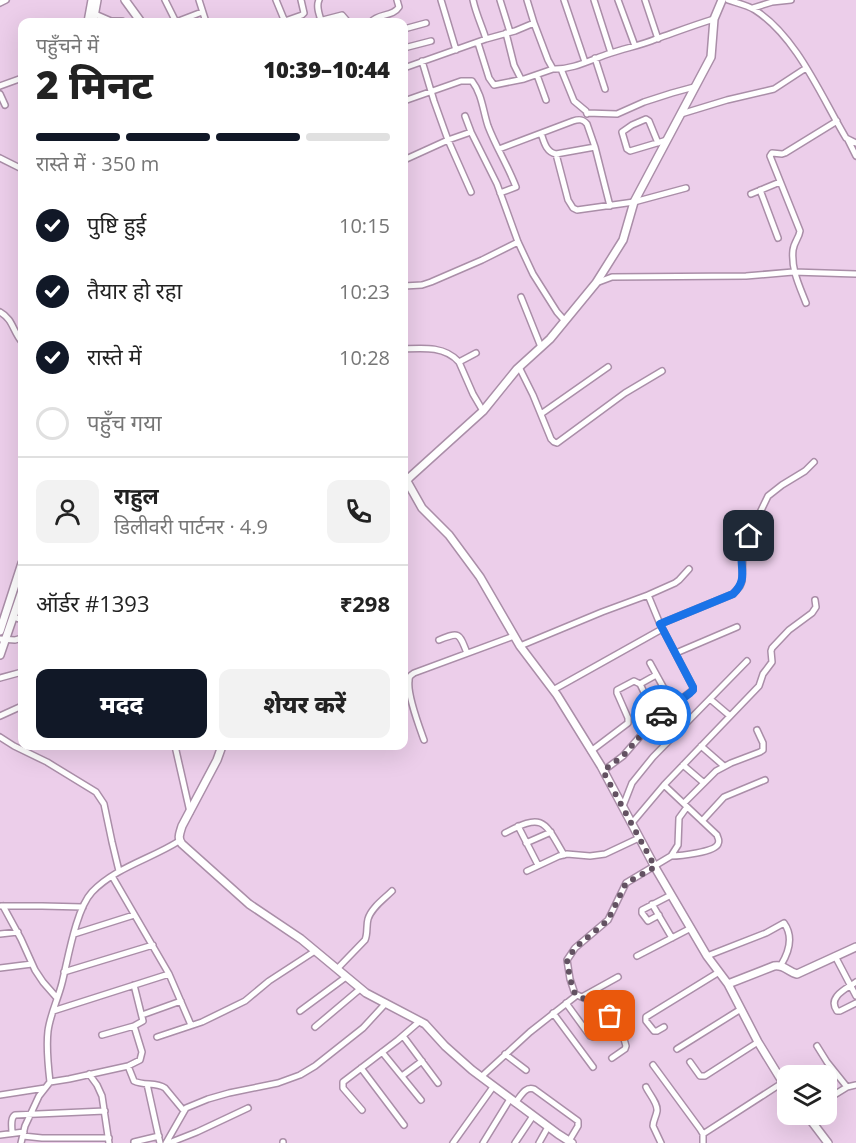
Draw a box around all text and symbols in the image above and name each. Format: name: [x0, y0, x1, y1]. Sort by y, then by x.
text: पहुँचने में: [36, 32, 99, 59]
text: 10:39–10:44: [263, 54, 390, 84]
text: 2 मिनट: [36, 57, 153, 110]
text: रास्ते में · 350 m: [36, 150, 159, 177]
icon: check: [36, 209, 69, 242]
text: पुष्टि हुई: [87, 209, 146, 239]
text: 10:15: [339, 212, 390, 239]
icon: check: [36, 275, 69, 308]
text: तैयार हो रहा: [87, 275, 182, 305]
text: 10:23: [339, 278, 390, 305]
icon: check: [36, 341, 69, 374]
text: रास्ते में: [87, 341, 142, 371]
text: 10:28: [339, 344, 390, 371]
text: पहुँच गया: [87, 407, 162, 437]
button: person: [36, 480, 99, 543]
text: राहुल: [114, 480, 159, 510]
button: phone: [327, 480, 390, 543]
pin: [723, 510, 774, 561]
text: डिलीवरी पार्टनर · 4.9: [114, 513, 268, 540]
icon: home: [732, 519, 765, 552]
text: ऑर्डर #1393: [36, 588, 150, 618]
text: ₹298: [340, 588, 390, 618]
button: मदद: [36, 669, 207, 738]
button: शेयर करें: [219, 669, 390, 738]
courier: [631, 685, 691, 745]
icon: car: [645, 699, 678, 732]
pin: [584, 990, 635, 1041]
icon: bag: [593, 999, 626, 1032]
map controls: [777, 1065, 837, 1125]
button: layers: [777, 1065, 837, 1125]

